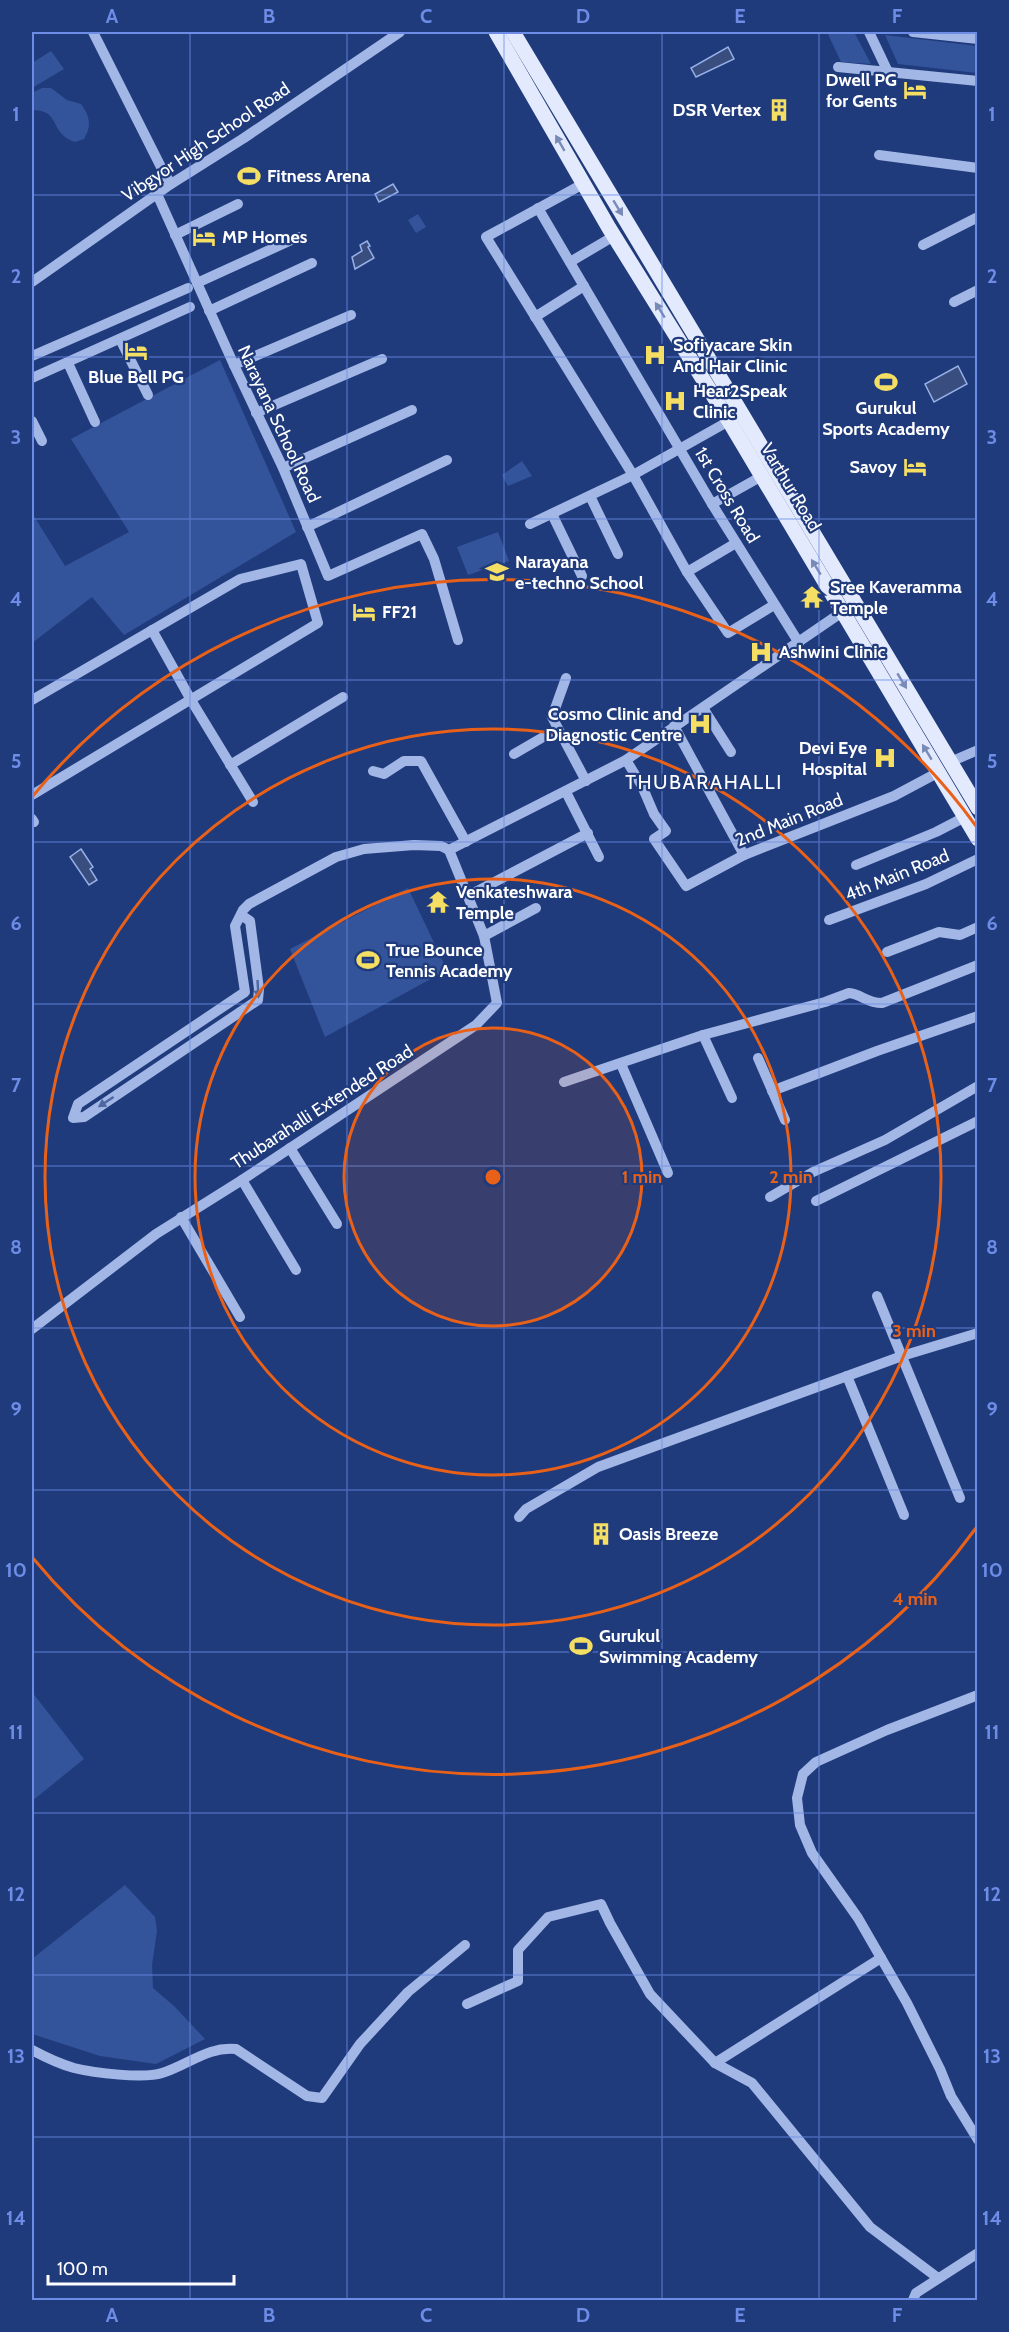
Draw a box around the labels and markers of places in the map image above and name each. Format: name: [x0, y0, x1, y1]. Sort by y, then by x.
place label: Dwell PG for Gents: [826, 69, 897, 112]
hotel icon: Dwell PG for Gents: [902, 77, 928, 103]
building icon: DSR Vertex: [766, 97, 792, 123]
place label: DSR Vertex: [673, 99, 761, 121]
sports icon: Fitness Arena: [236, 163, 262, 189]
place label: Fitness Arena: [267, 165, 371, 187]
hotel icon: MP Homes: [191, 224, 217, 250]
place label: MP Homes: [222, 226, 308, 248]
place label: Sofiyacare Skin And Hair Clinic: [673, 334, 792, 377]
hotel icon: Blue Bell PG: [123, 338, 149, 364]
hospital icon: Sofiyacare Skin And Hair Clinic: [642, 342, 668, 368]
place label: Blue Bell PG: [88, 366, 184, 388]
sports icon: Gurukul Sports Academy: [873, 369, 899, 395]
place label: Hear2Speak Clinic: [693, 380, 787, 423]
hospital icon: Hear2Speak Clinic: [662, 388, 688, 414]
place label: Gurukul Sports Academy: [822, 397, 950, 440]
hotel icon: Savoy: [902, 454, 928, 480]
place label: Savoy: [849, 456, 897, 478]
place label: Narayana e-techno School: [515, 551, 644, 594]
school or university icon: Narayana e-techno School: [484, 559, 510, 585]
place label: Sree Kaveramma Temple: [830, 576, 962, 619]
temple icon: Sree Kaveramma Temple: [799, 584, 825, 610]
hotel icon: FF21: [351, 599, 377, 625]
place label: FF21: [382, 601, 417, 623]
hospital icon: Ashwini Clinic: [748, 639, 774, 665]
place label: Ashwini Clinic: [779, 641, 886, 663]
place label: Cosmo Clinic and Diagnostic Centre: [545, 703, 682, 746]
hospital icon: Cosmo Clinic and Diagnostic Centre: [687, 711, 713, 737]
place label: Devi Eye Hospital: [799, 737, 867, 780]
hospital icon: Devi Eye Hospital: [872, 745, 898, 771]
place label: Venkateshwara Temple: [456, 881, 572, 924]
temple icon: Venkateshwara Temple: [425, 889, 451, 915]
place label: True Bounce Tennis Academy: [386, 939, 513, 982]
sports icon: True Bounce Tennis Academy: [355, 947, 381, 973]
centre of rings: [483, 1167, 503, 1187]
building icon: Oasis Breeze: [588, 1521, 614, 1547]
place label: Oasis Breeze: [619, 1523, 718, 1545]
place label: Gurukul Swimming Academy: [599, 1625, 758, 1668]
sports icon: Gurukul Swimming Academy: [568, 1633, 594, 1659]

